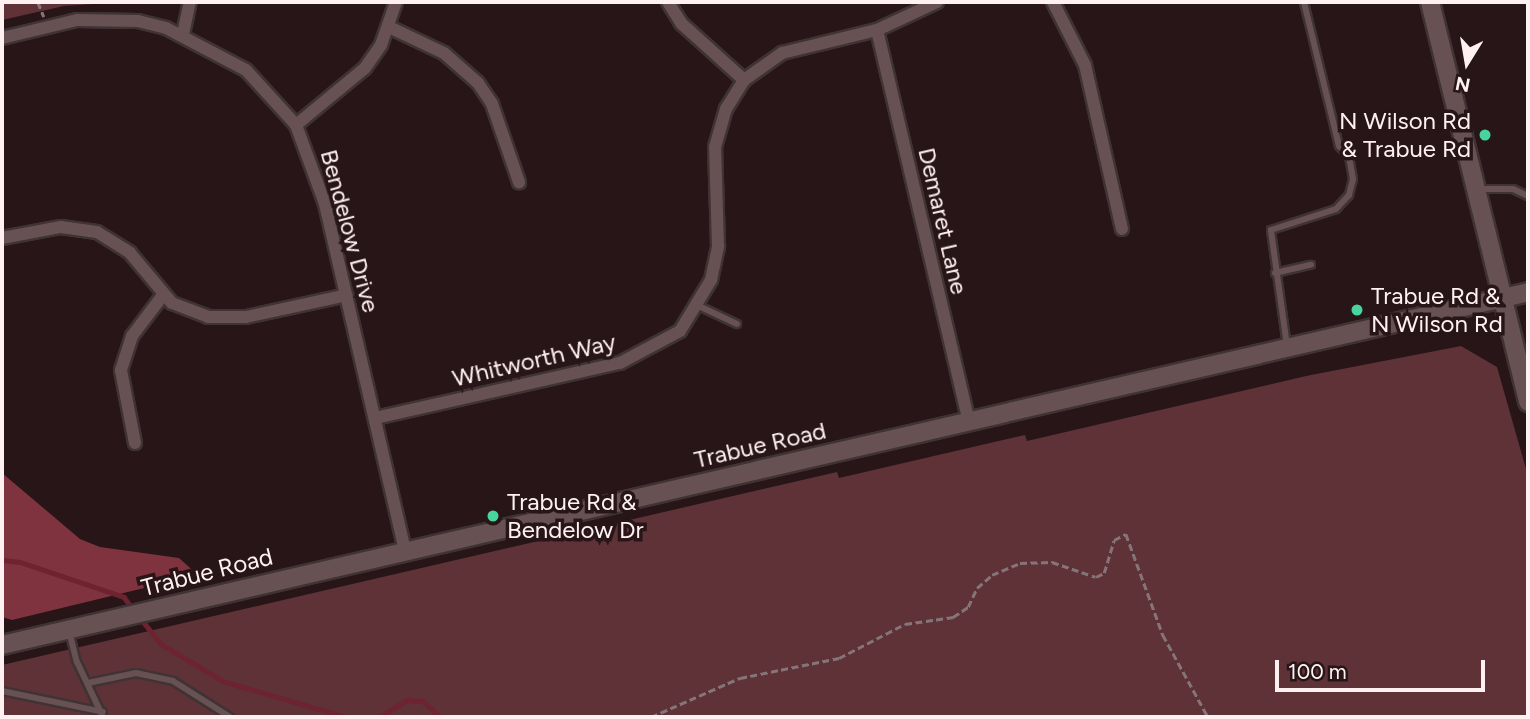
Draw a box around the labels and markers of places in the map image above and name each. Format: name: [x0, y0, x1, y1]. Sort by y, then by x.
place label: N Wilson Rd & Trabue Rd: [1339, 107, 1471, 163]
marker: N Wilson Rd & Trabue Rd: [1477, 127, 1493, 143]
place label: Trabue Rd & N Wilson Rd: [1371, 282, 1503, 338]
marker: Trabue Rd & N Wilson Rd: [1349, 302, 1365, 318]
place label: Trabue Rd & Bendelow Dr: [507, 488, 644, 544]
marker: Trabue Rd & Bendelow Dr: [485, 508, 501, 524]

